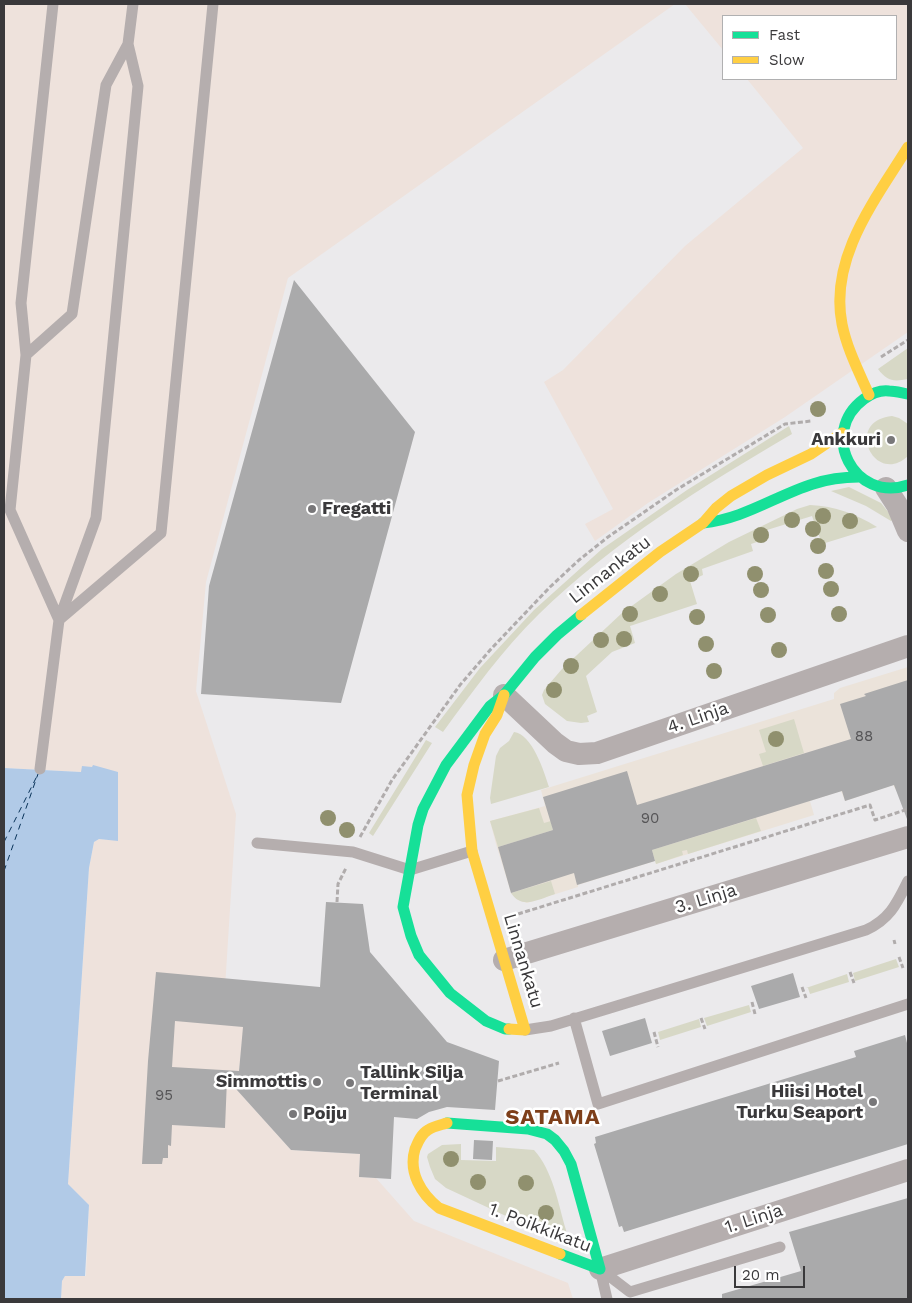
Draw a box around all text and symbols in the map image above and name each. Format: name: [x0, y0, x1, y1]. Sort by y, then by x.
legend: [722, 15, 897, 80]
text: Fast: [769, 26, 800, 44]
text: Slow: [769, 51, 805, 69]
place label: Ankkuri: [811, 429, 881, 451]
marker: Ankkuri: [885, 434, 897, 446]
place label: Fregatti: [322, 498, 391, 520]
marker: Fregatti: [306, 503, 318, 515]
street label: Linnankatu: [565, 531, 655, 609]
street label: 4. Linja: [665, 697, 731, 739]
house number: 88: [855, 728, 873, 746]
house number: 90: [641, 810, 659, 828]
street label: 3. Linja: [673, 879, 739, 919]
street label: Linnankatu: [498, 911, 548, 1011]
place label: Tallink Silja Terminal: [360, 1062, 463, 1104]
place label: Simmottis: [216, 1071, 307, 1093]
marker: Simmottis: [311, 1076, 323, 1088]
marker: Tallink Silja Terminal: [344, 1077, 356, 1089]
place label: Hiisi Hotel Turku Seaport: [736, 1081, 863, 1124]
house number: 95: [155, 1087, 173, 1105]
marker: Hiisi Hotel Turku Seaport: [867, 1096, 879, 1108]
place label: Poiju: [303, 1103, 347, 1125]
district label: SATAMA: [504, 1105, 602, 1131]
marker: Poiju: [287, 1108, 299, 1120]
street label: 1. Poikkikatu: [486, 1199, 594, 1257]
street label: 1. Linja: [722, 1200, 786, 1238]
scale bar: [737, 1256, 808, 1288]
text: 20 m: [742, 1266, 780, 1284]

